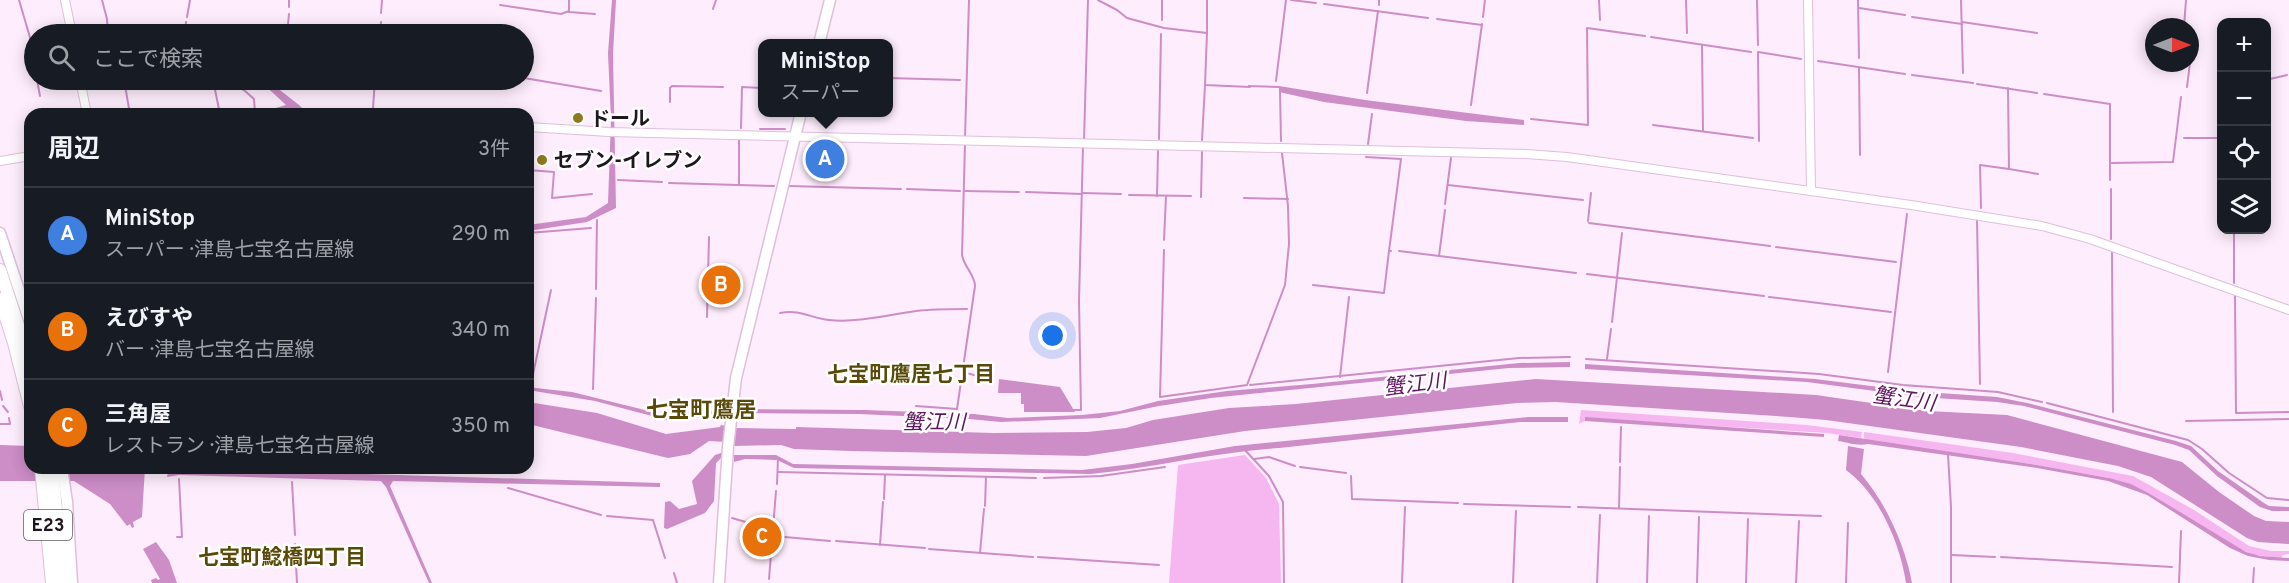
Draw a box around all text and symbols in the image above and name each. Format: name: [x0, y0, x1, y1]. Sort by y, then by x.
north arrow: [2145, 18, 2199, 72]
map controls: [2217, 18, 2271, 234]
button: +: [2217, 18, 2271, 72]
search box: [24, 24, 534, 90]
popup: [758, 39, 893, 117]
icon: search: [45, 41, 78, 74]
text: ここで検索: [93, 47, 203, 74]
text: MiniStop: [780, 49, 871, 76]
button: −: [2217, 72, 2271, 126]
text: スーパー: [780, 81, 860, 107]
place label: ドール: [590, 107, 650, 133]
marker: ドール: [571, 111, 585, 125]
button: locate: [2217, 126, 2271, 180]
text: 周辺: [48, 134, 100, 167]
pin: A: [806, 136, 844, 182]
text: 3件: [478, 137, 510, 163]
place label: セブン-イレブン: [554, 149, 702, 175]
marker: セブン-イレブン: [535, 153, 549, 167]
button: layers: [2217, 180, 2271, 234]
text: MiniStop: [105, 206, 195, 233]
text: A: [60, 222, 75, 248]
text: 290 m: [452, 222, 510, 248]
text: スーパー · 津島七宝名古屋線: [105, 238, 354, 264]
pin: B: [702, 262, 740, 308]
text: えびすや: [105, 306, 193, 333]
text: B: [61, 318, 74, 344]
text: 340 m: [451, 318, 510, 344]
your location: [1038, 321, 1067, 350]
text: バー · 津島七宝名古屋線: [105, 338, 314, 364]
district label: 七宝町鷹居七丁目: [827, 362, 995, 389]
water label: 蟹江川: [1382, 368, 1450, 403]
water label: 蟹江川: [1871, 383, 1939, 419]
district label: 七宝町鷹居: [646, 398, 756, 425]
text: 三角屋: [105, 402, 171, 429]
water label: 蟹江川: [903, 410, 967, 437]
text: C: [61, 414, 74, 440]
text: 350 m: [451, 414, 510, 440]
text: レストラン · 津島七宝名古屋線: [105, 434, 374, 460]
road number: E23: [24, 510, 72, 540]
pin: C: [742, 514, 782, 560]
district label: 七宝町鯰橋四丁目: [198, 545, 366, 572]

